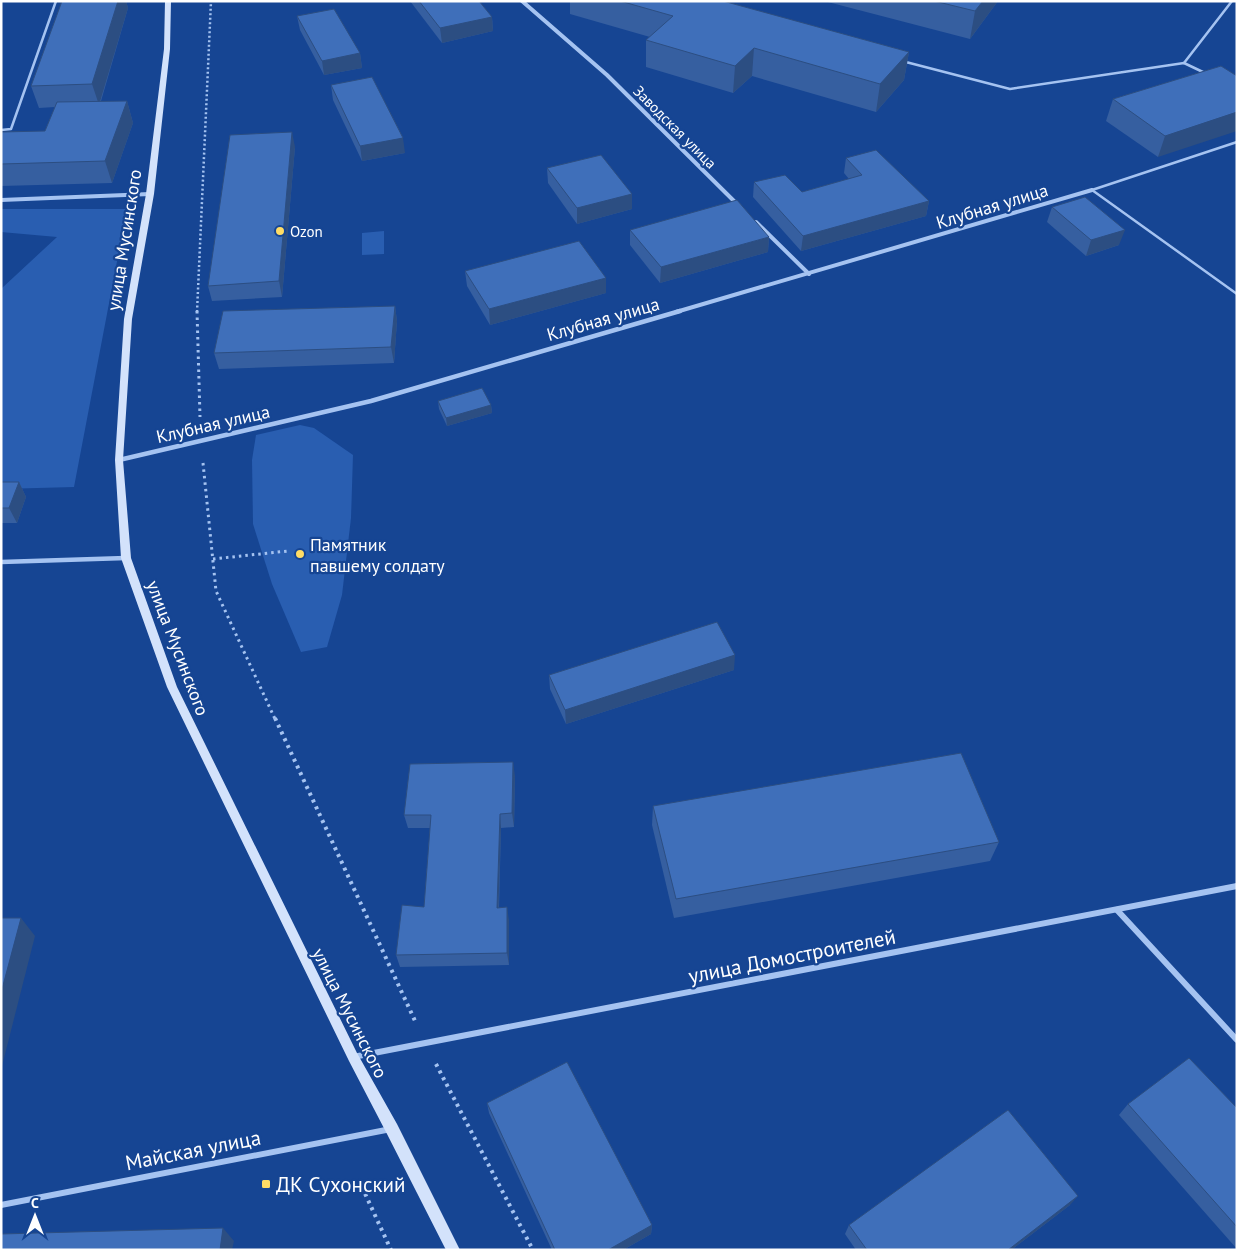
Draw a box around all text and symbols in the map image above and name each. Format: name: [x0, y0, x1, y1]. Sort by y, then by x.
street label: Заводская улица: [629, 81, 721, 173]
street label: улица Мусинского: [101, 168, 147, 312]
street label: Клубная улица: [933, 178, 1051, 234]
place label: Ozon: [290, 222, 323, 241]
marker: Ozon: [274, 225, 286, 237]
street label: Клубная улица: [544, 292, 662, 346]
street label: Клубная улица: [154, 400, 272, 448]
place label: Памятник павшему солдату: [310, 533, 445, 577]
marker: Памятник павшему солдату: [294, 548, 306, 560]
street label: улица Мусинского: [142, 577, 214, 719]
street label: улица Домостроителей: [686, 923, 898, 989]
street label: улица Мусинского: [307, 944, 393, 1082]
street label: Майская улица: [123, 1124, 263, 1176]
place label: ДК Сухонский: [276, 1171, 405, 1198]
marker: ДК Сухонский: [260, 1178, 272, 1190]
north arrow: [10, 1191, 60, 1241]
text: С: [31, 1194, 39, 1212]

